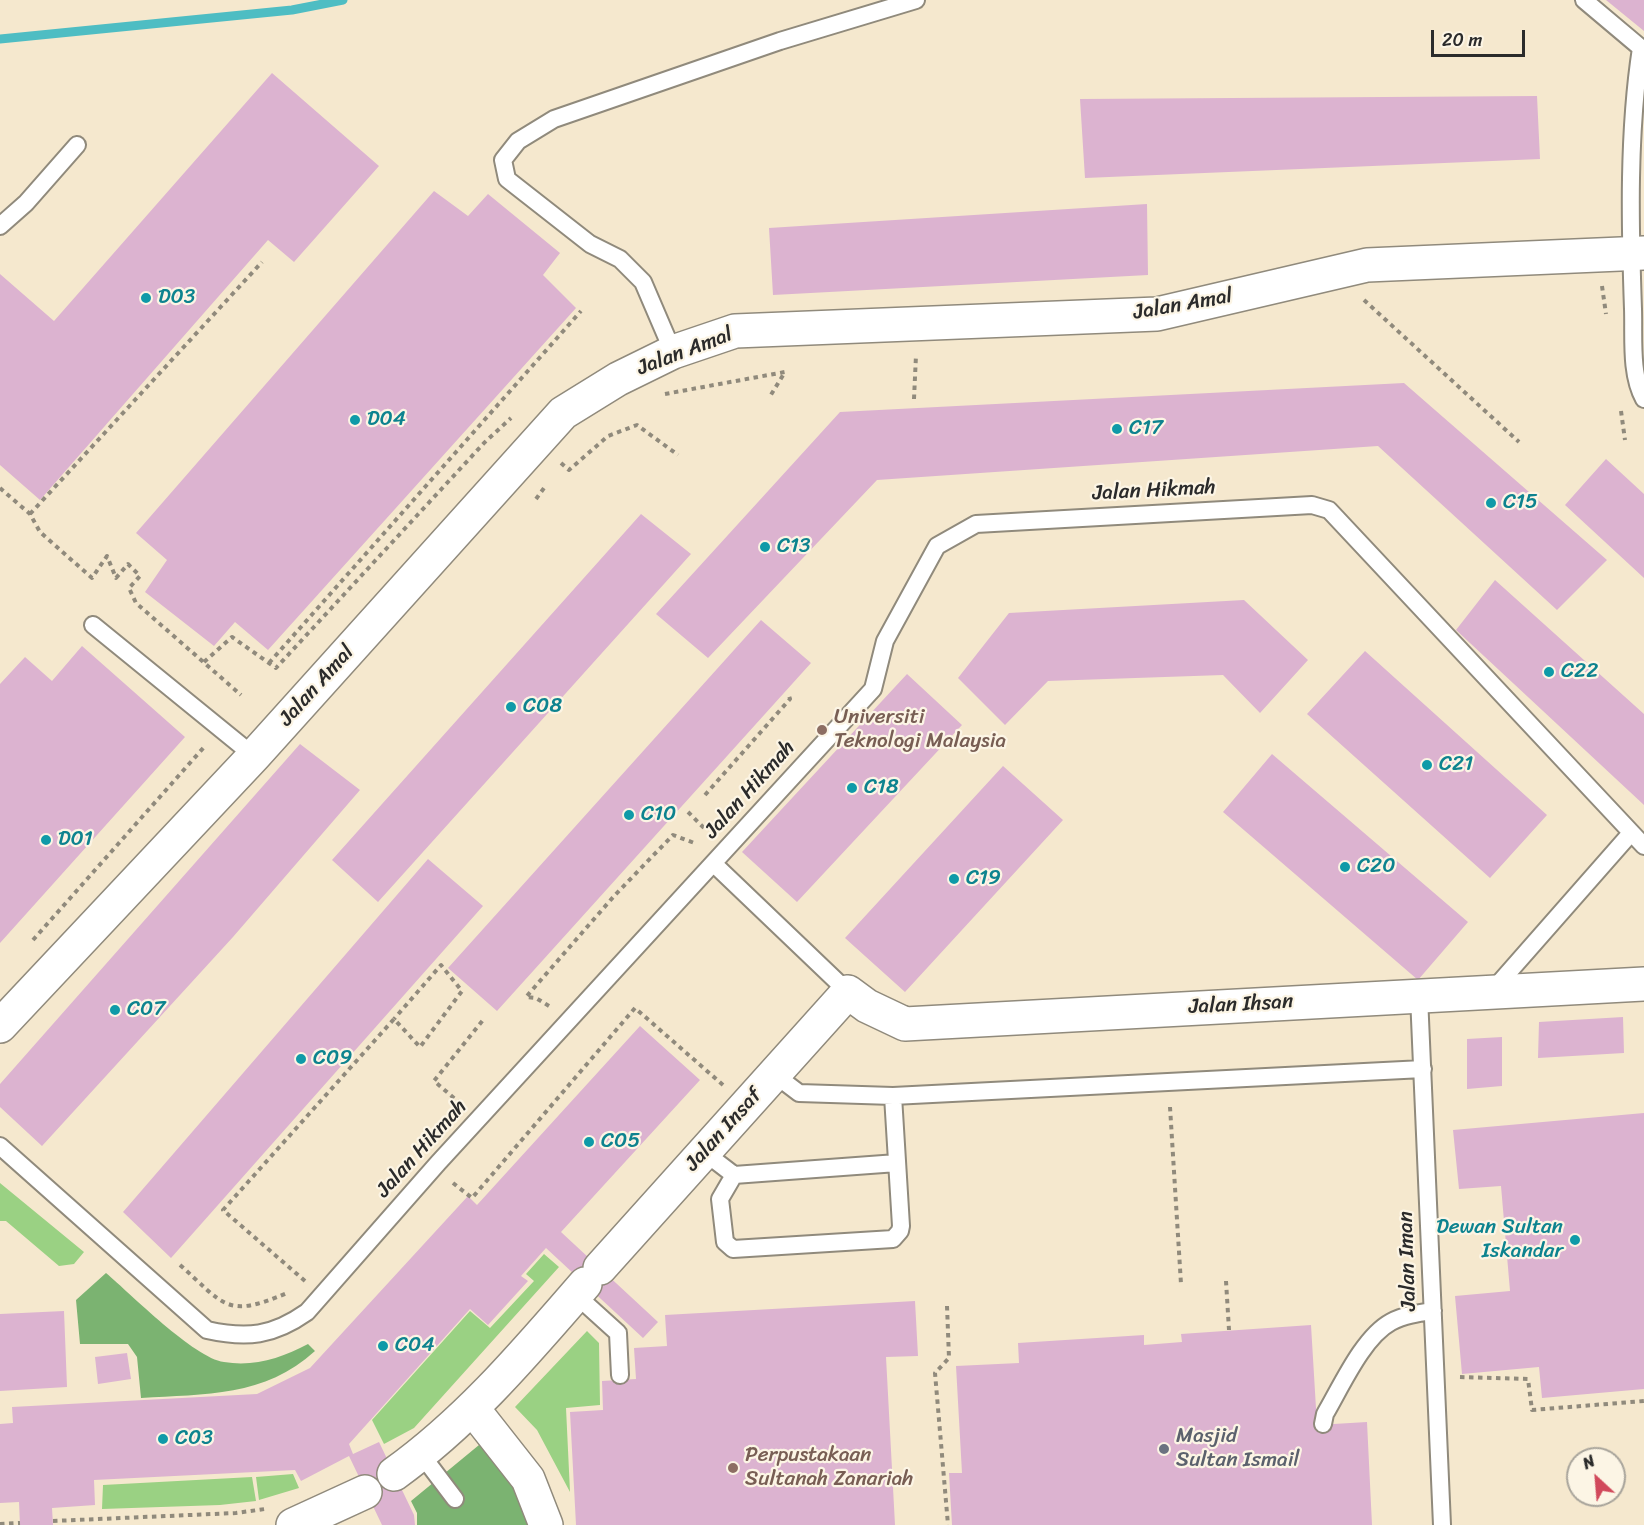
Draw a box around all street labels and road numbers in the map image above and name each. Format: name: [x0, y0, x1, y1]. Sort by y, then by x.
street label: Jalan Amal: [1132, 284, 1234, 326]
street label: Jalan Amal: [634, 322, 736, 382]
street label: Jalan Hikmah: [1092, 475, 1216, 507]
street label: Jalan Amal: [274, 640, 360, 732]
street label: Jalan Hikmah: [699, 736, 801, 844]
street label: Jalan Ihsan: [1188, 990, 1294, 1020]
street label: Jalan Insaf: [680, 1083, 768, 1177]
street label: Jalan Hikmah: [371, 1095, 473, 1203]
street label: Jalan Iman: [1394, 1211, 1422, 1311]

